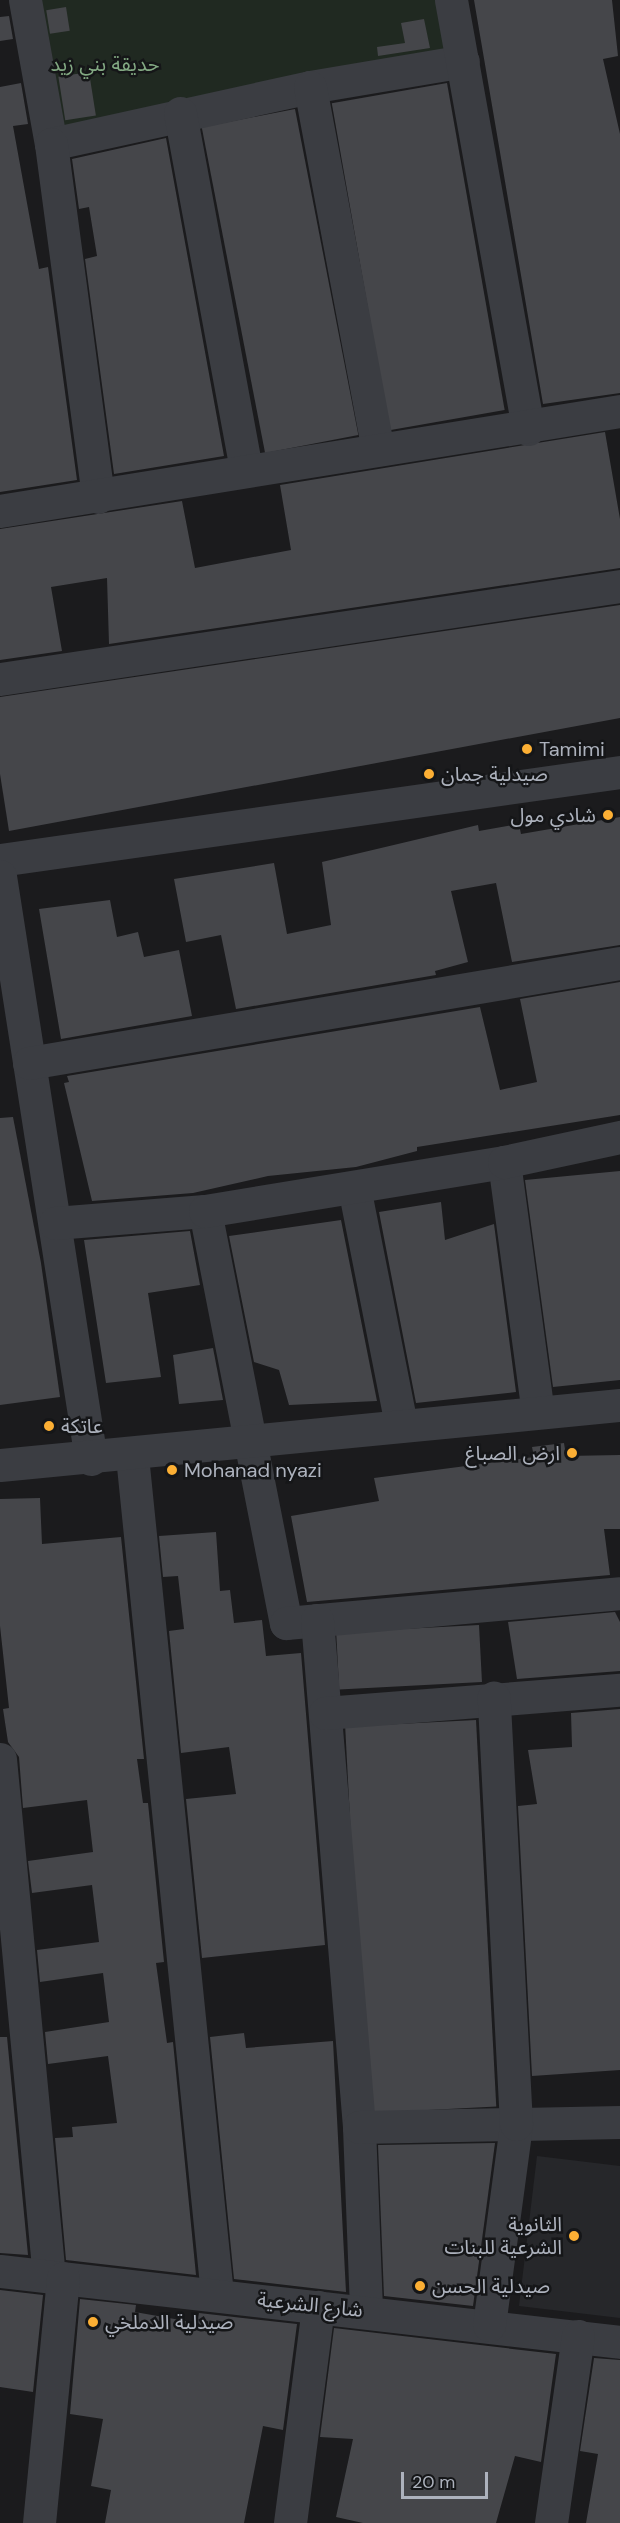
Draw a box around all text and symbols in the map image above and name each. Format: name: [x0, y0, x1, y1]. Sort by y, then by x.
park label: حديقة بني زيد: [51, 52, 159, 76]
place label: Tamimi: [539, 737, 605, 761]
marker: Tamimi: [520, 742, 534, 756]
place label: صيدلية جمان: [441, 762, 548, 786]
marker: صيدلية جمان: [422, 767, 436, 781]
place label: شادي مول: [511, 803, 596, 827]
marker: شادي مول: [601, 808, 615, 822]
place label: عاتكة: [61, 1414, 103, 1438]
marker: عاتكة: [42, 1419, 56, 1433]
place label: ارض الصباغ: [465, 1441, 560, 1465]
marker: ارض الصباغ: [565, 1446, 579, 1460]
place label: Mohanad nyazi: [184, 1458, 322, 1482]
marker: Mohanad nyazi: [165, 1463, 179, 1477]
place label: الثانوية الشرعية للبنات: [444, 2212, 562, 2259]
marker: الثانوية الشرعية للبنات: [567, 2229, 581, 2243]
place label: صيدلية الحسن: [432, 2274, 550, 2298]
marker: صيدلية الحسن: [413, 2279, 427, 2293]
street label: شارع الشرعية: [256, 2288, 364, 2322]
place label: صيدلية الدملخي: [105, 2310, 233, 2334]
marker: صيدلية الدملخي: [86, 2315, 100, 2329]
scale bar: [404, 2460, 491, 2498]
text: 20 m: [412, 2470, 455, 2494]

